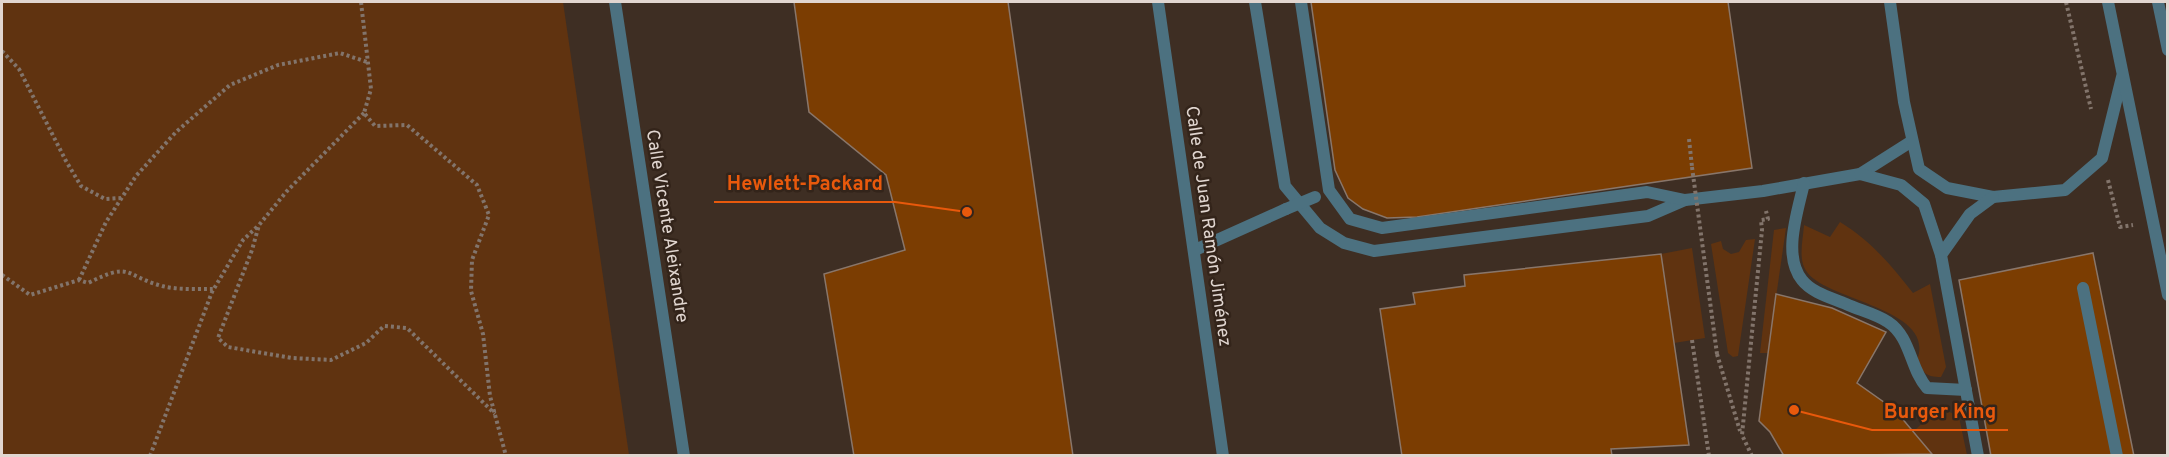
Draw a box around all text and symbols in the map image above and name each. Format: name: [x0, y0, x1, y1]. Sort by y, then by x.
street label: Calle de Juan Ramón Jiménez: [1179, 104, 1236, 348]
street label: Calle Vicente Aleixandre: [640, 128, 693, 324]
callout: Hewlett-Packard: [714, 164, 895, 202]
text: Hewlett-Packard: [727, 172, 883, 198]
callout: Burger King: [1872, 392, 2008, 430]
text: Burger King: [1884, 400, 1996, 426]

